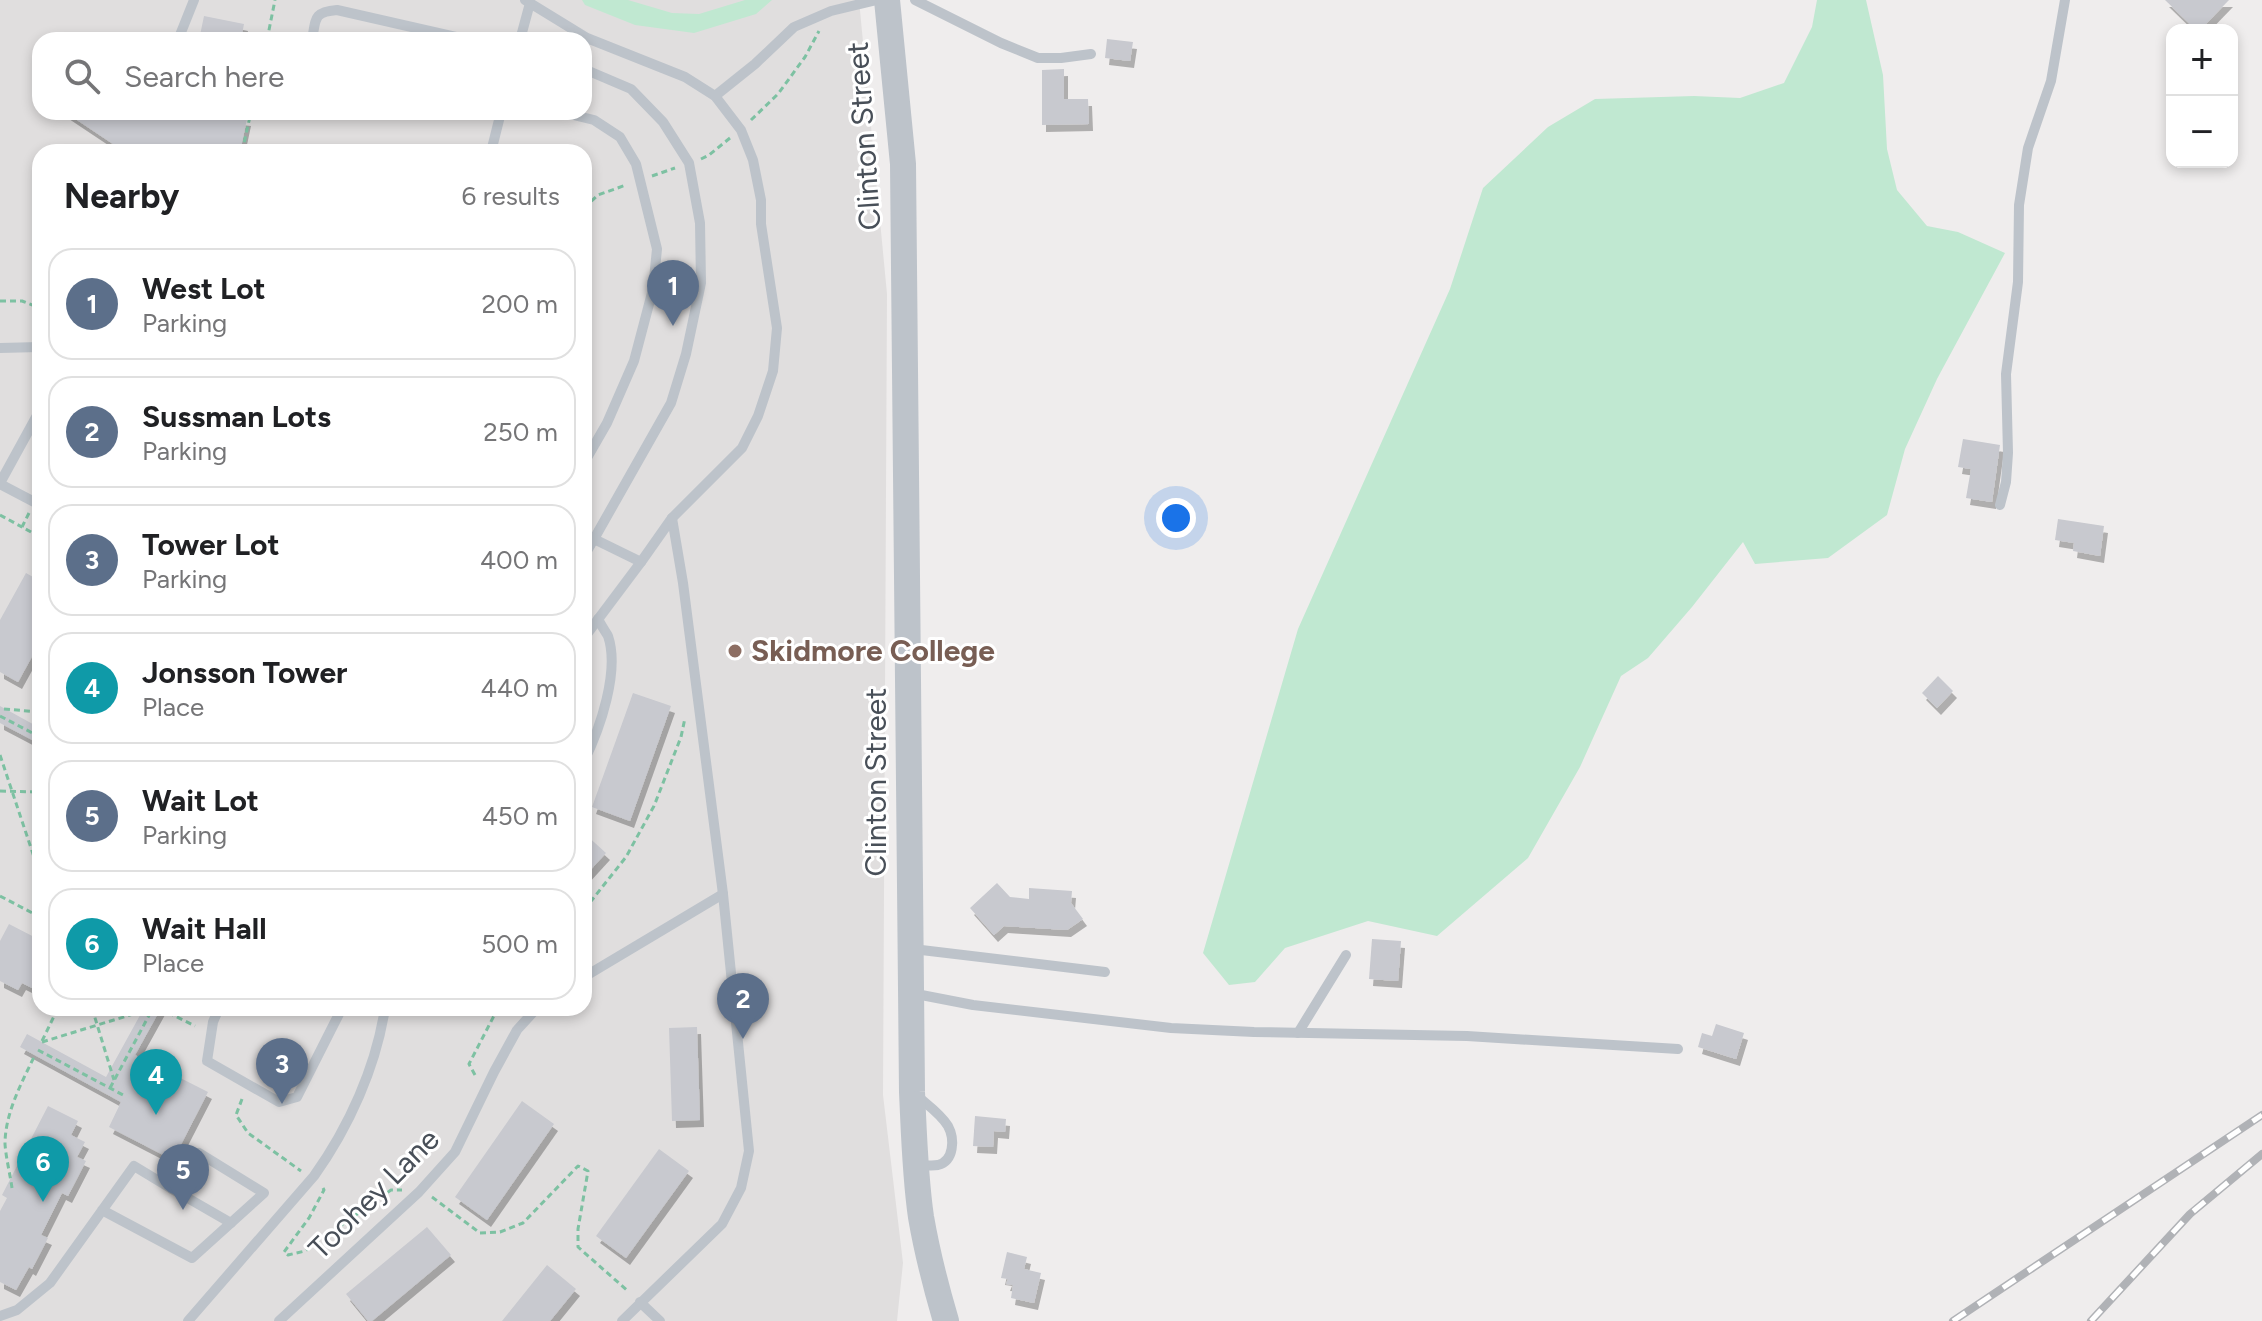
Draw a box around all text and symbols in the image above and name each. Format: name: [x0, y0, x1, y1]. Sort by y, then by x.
map controls: [2166, 24, 2238, 168]
button: +: [2166, 24, 2238, 96]
search box: [32, 32, 592, 120]
street label: Clinton Street: [838, 41, 889, 231]
icon: search: [60, 54, 104, 98]
text: Search here: [124, 58, 284, 95]
button: −: [2166, 96, 2238, 168]
text: Nearby: [64, 176, 179, 217]
text: 6 results: [462, 180, 560, 212]
pin: 1: [647, 260, 699, 326]
text: West Lot: [142, 270, 266, 307]
text: 1: [87, 288, 97, 320]
text: 200 m: [482, 288, 558, 320]
text: Parking: [142, 307, 227, 339]
text: Sussman Lots: [142, 398, 331, 435]
text: 2: [84, 416, 100, 448]
text: 250 m: [483, 416, 558, 448]
text: Parking: [142, 435, 227, 467]
your location: [1156, 498, 1196, 538]
text: Tower Lot: [142, 526, 280, 563]
text: 3: [85, 544, 99, 576]
text: 400 m: [480, 544, 558, 576]
text: Parking: [142, 563, 227, 595]
place label: Skidmore College: [751, 632, 995, 669]
marker: Skidmore College: [726, 642, 744, 660]
text: Jonsson Tower: [142, 654, 347, 691]
text: 4: [84, 672, 100, 704]
text: 440 m: [480, 672, 558, 704]
street label: Clinton Street: [857, 688, 894, 876]
text: Place: [142, 691, 204, 723]
text: Wait Lot: [142, 782, 259, 819]
text: 5: [84, 800, 100, 832]
text: 450 m: [482, 800, 558, 832]
text: Parking: [142, 819, 227, 851]
text: Wait Hall: [142, 910, 267, 947]
text: 6: [84, 928, 100, 960]
text: 500 m: [481, 928, 558, 960]
text: Place: [142, 947, 204, 979]
pin: 2: [717, 973, 769, 1039]
pin: 3: [256, 1038, 308, 1104]
pin: 4: [130, 1049, 182, 1115]
street label: Toohey Lane: [301, 1121, 447, 1267]
pin: 6: [17, 1136, 69, 1202]
pin: 5: [157, 1144, 209, 1210]

